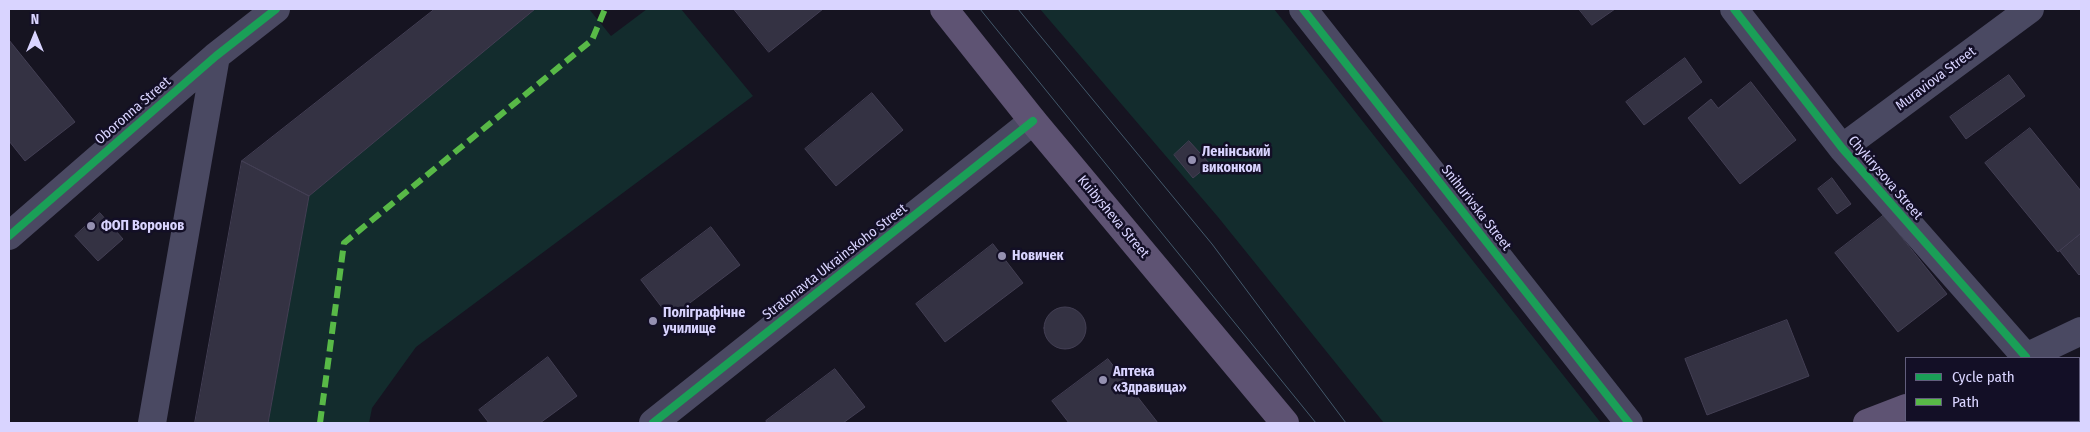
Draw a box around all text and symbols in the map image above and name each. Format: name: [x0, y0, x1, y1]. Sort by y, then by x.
north arrow: [10, 10, 60, 60]
text: N: [31, 11, 39, 28]
street label: Muraviova Street: [1893, 43, 1979, 115]
street label: Oboronna Street: [92, 74, 174, 148]
street label: Chykirysova Street: [1844, 133, 1926, 223]
place label: Ленінський виконком: [1202, 144, 1271, 176]
marker: Ленінський виконком: [1186, 154, 1198, 166]
street label: Snihurivska Street: [1437, 162, 1515, 254]
street label: Kuibysheva Street: [1074, 172, 1152, 262]
street label: Stratonavta Ukrainskoho Street: [759, 200, 911, 324]
place label: ФОП Воронов: [101, 218, 184, 234]
marker: ФОП Воронов: [85, 220, 97, 232]
place label: Новичек: [1012, 248, 1064, 264]
marker: Новичек: [996, 250, 1008, 262]
place label: Поліграфічне училище: [663, 305, 745, 338]
marker: Поліграфічне училище: [647, 315, 659, 327]
legend: [1905, 357, 2080, 422]
place label: Аптека «Здравица»: [1113, 364, 1187, 397]
text: Cycle path: [1952, 368, 2015, 386]
marker: Аптека «Здравица»: [1097, 374, 1109, 386]
text: Path: [1952, 393, 1979, 411]

